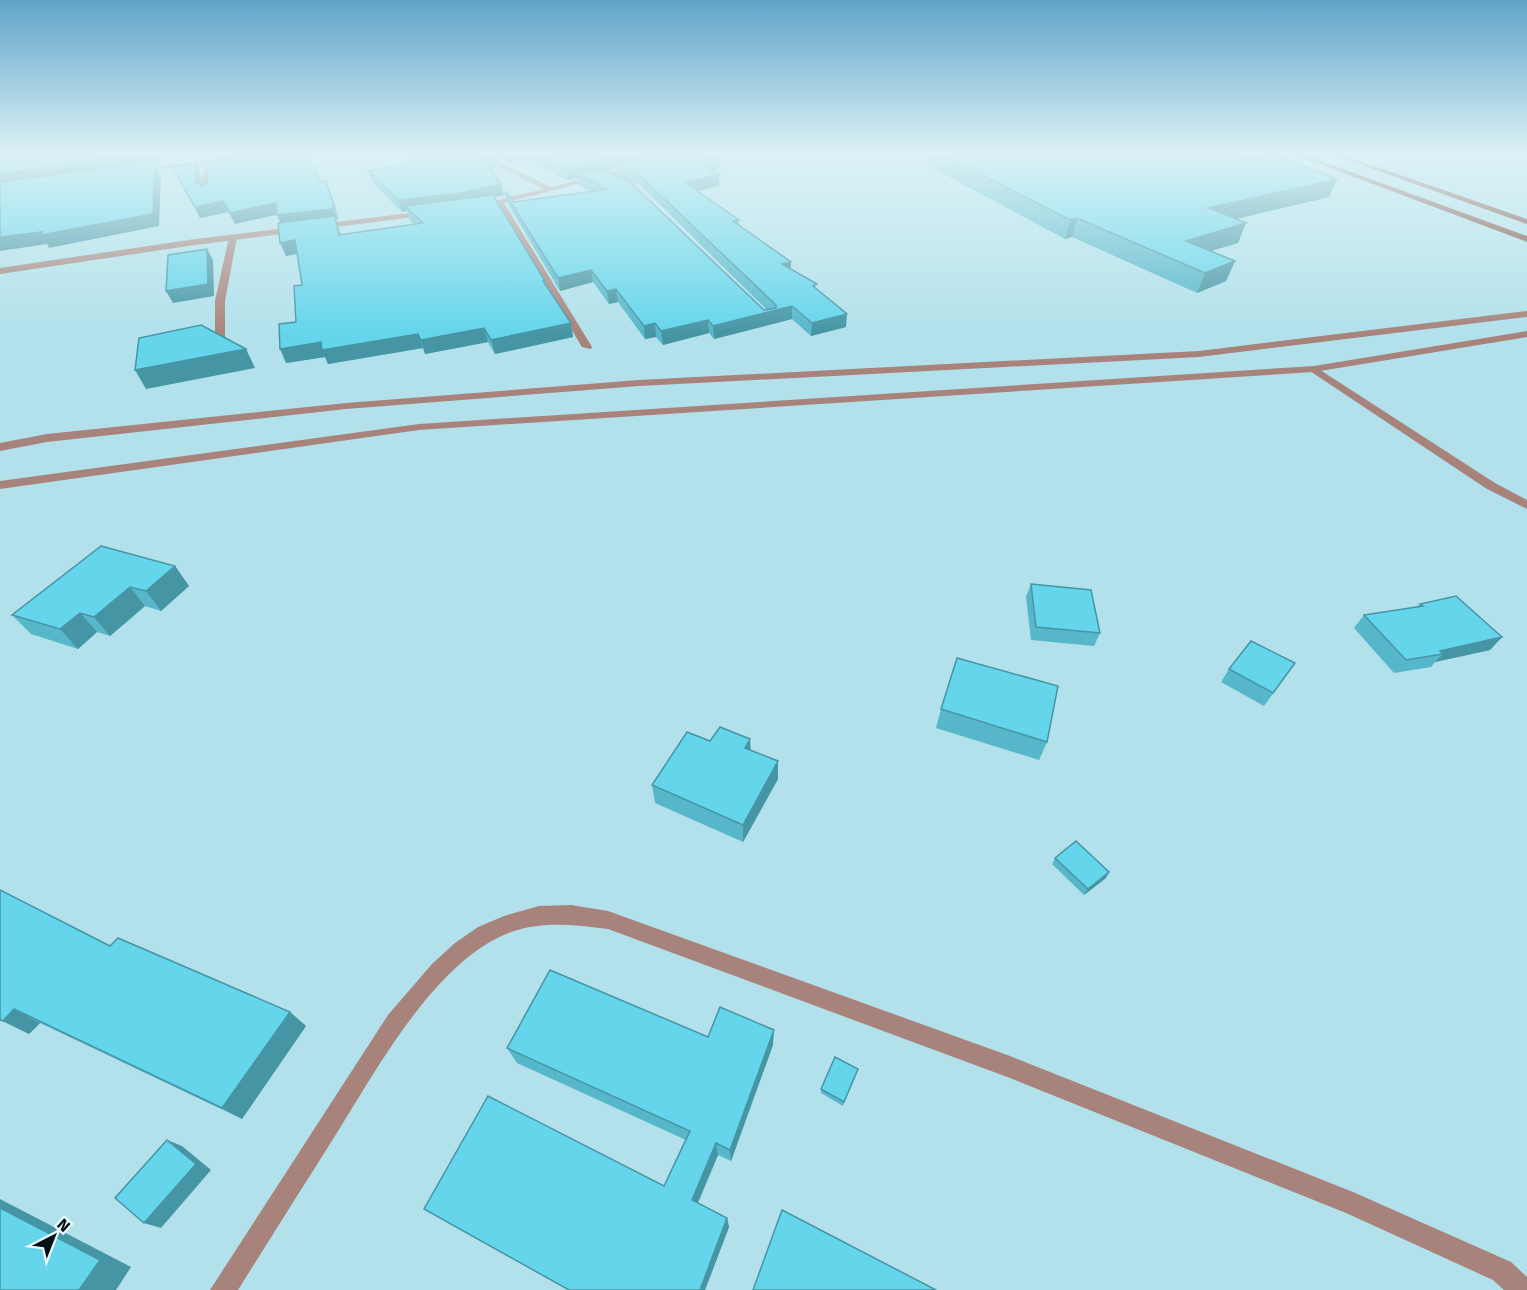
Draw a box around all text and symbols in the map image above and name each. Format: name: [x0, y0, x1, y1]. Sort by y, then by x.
north arrow: [24, 1206, 84, 1266]
text: N: [53, 1215, 74, 1236]

